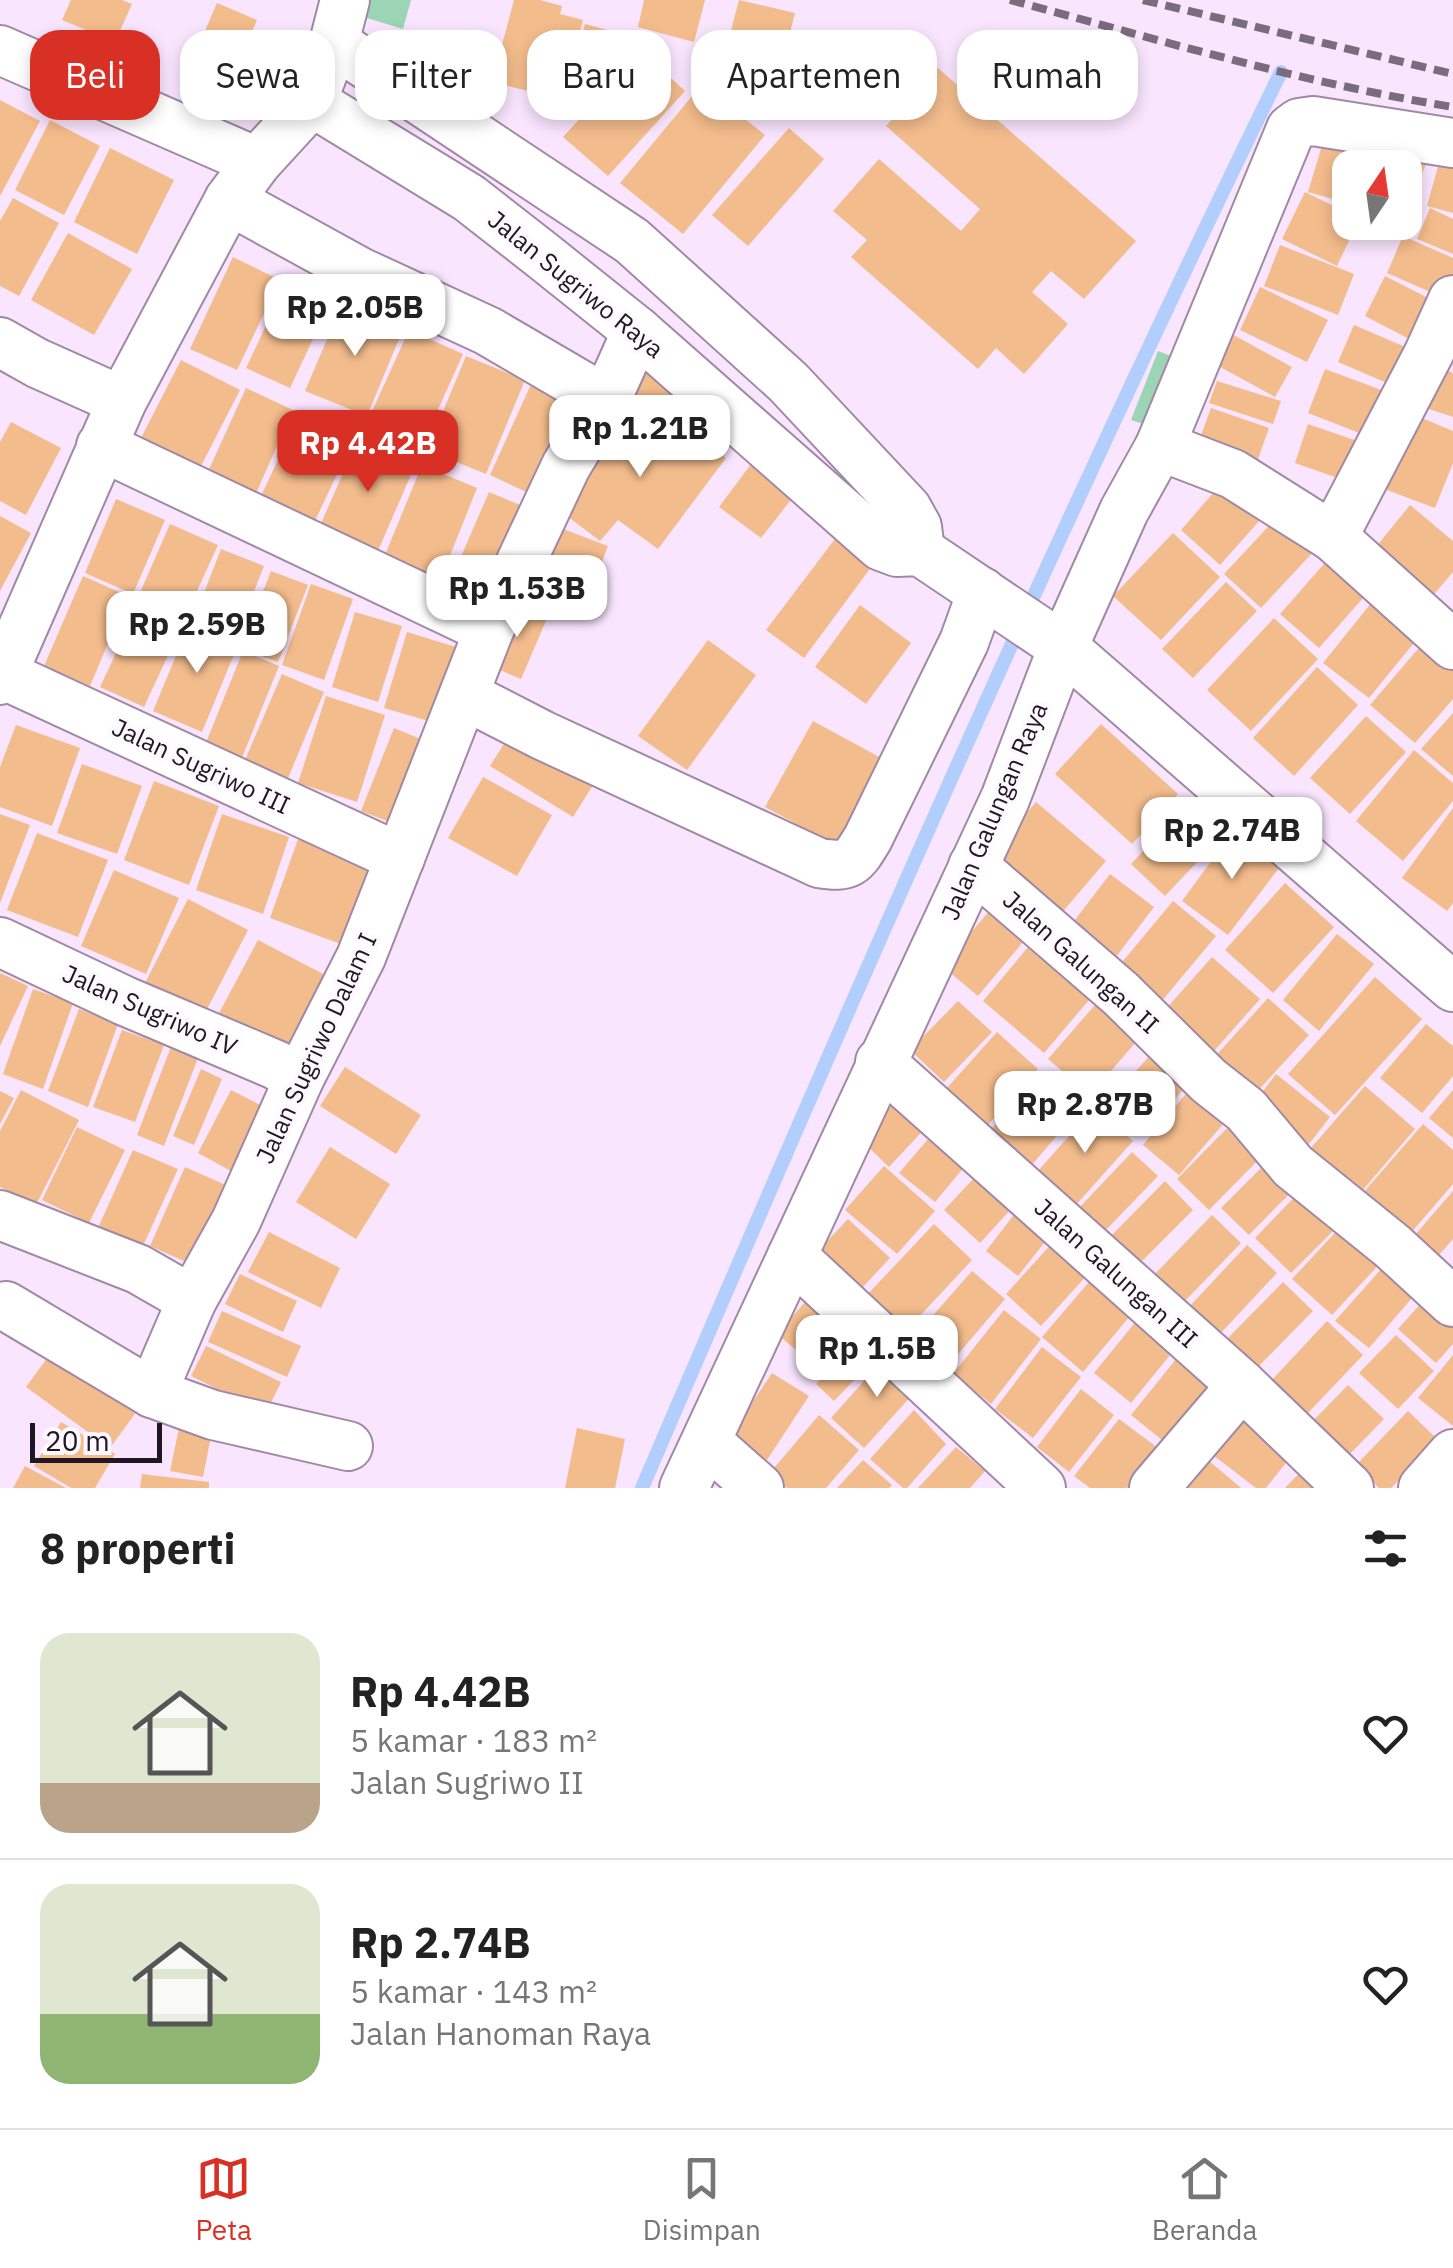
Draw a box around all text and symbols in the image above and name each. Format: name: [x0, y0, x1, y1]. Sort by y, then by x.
chip: Beli: [30, 30, 160, 120]
chip: Sewa: [180, 30, 335, 120]
chip: Filter: [355, 30, 507, 120]
chip: Baru: [527, 30, 671, 120]
chip: Apartemen: [691, 30, 937, 120]
chip: Rumah: [957, 30, 1138, 120]
north arrow: [1332, 150, 1422, 240]
map controls: [1332, 150, 1422, 240]
street label: Jalan Sugriwo Raya: [482, 202, 671, 365]
pin: Rp 2.05B: [252, 274, 458, 359]
text: Rp 2.05B: [286, 285, 424, 327]
pin: Rp 1.21B: [537, 395, 743, 480]
text: Rp 1.21B: [571, 406, 709, 448]
pin: Rp 4.42B: [265, 410, 471, 495]
text: Rp 4.42B: [299, 421, 437, 463]
pin: Rp 1.53B: [414, 555, 620, 640]
text: Rp 1.53B: [448, 566, 586, 608]
pin: Rp 2.59B: [94, 591, 300, 676]
text: Rp 2.59B: [128, 602, 266, 644]
street label: Jalan Galungan Raya: [933, 697, 1054, 925]
street label: Jalan Sugriwo III: [107, 710, 296, 821]
pin: Rp 2.74B: [1129, 797, 1335, 882]
text: Rp 2.74B: [1163, 808, 1301, 850]
street label: Jalan Galungan II: [996, 883, 1166, 1040]
street label: Jalan Sugriwo Dalam I: [248, 927, 383, 1168]
street label: Jalan Sugriwo IV: [58, 956, 243, 1063]
pin: Rp 2.87B: [982, 1071, 1188, 1156]
text: Rp 2.87B: [1016, 1082, 1154, 1124]
street label: Jalan Galungan III: [1028, 1190, 1205, 1355]
pin: Rp 1.5B: [785, 1315, 969, 1400]
text: Rp 1.5B: [818, 1326, 936, 1368]
scale bar: [30, 1418, 162, 1462]
text: 20 m: [45, 1422, 110, 1459]
text: 8 properti: [40, 1521, 235, 1576]
icon: filters: [1358, 1521, 1413, 1576]
text: Rp 4.42B: [350, 1664, 530, 1719]
icon: home: [120, 1673, 240, 1793]
icon: heart: [1358, 1706, 1413, 1761]
text: 5 kamar · 183 m²: [350, 1719, 597, 1761]
text: Jalan Sugriwo II: [350, 1761, 584, 1803]
text: Rp 2.74B: [350, 1915, 530, 1970]
icon: home: [120, 1924, 240, 2044]
icon: heart: [1358, 1957, 1413, 2012]
text: 5 kamar · 143 m²: [350, 1970, 597, 2012]
text: Jalan Hanoman Raya: [350, 2012, 651, 2054]
tab: Peta: [195, 2151, 252, 2248]
tab: Disimpan: [643, 2151, 761, 2248]
tab: Beranda: [1152, 2151, 1258, 2248]

